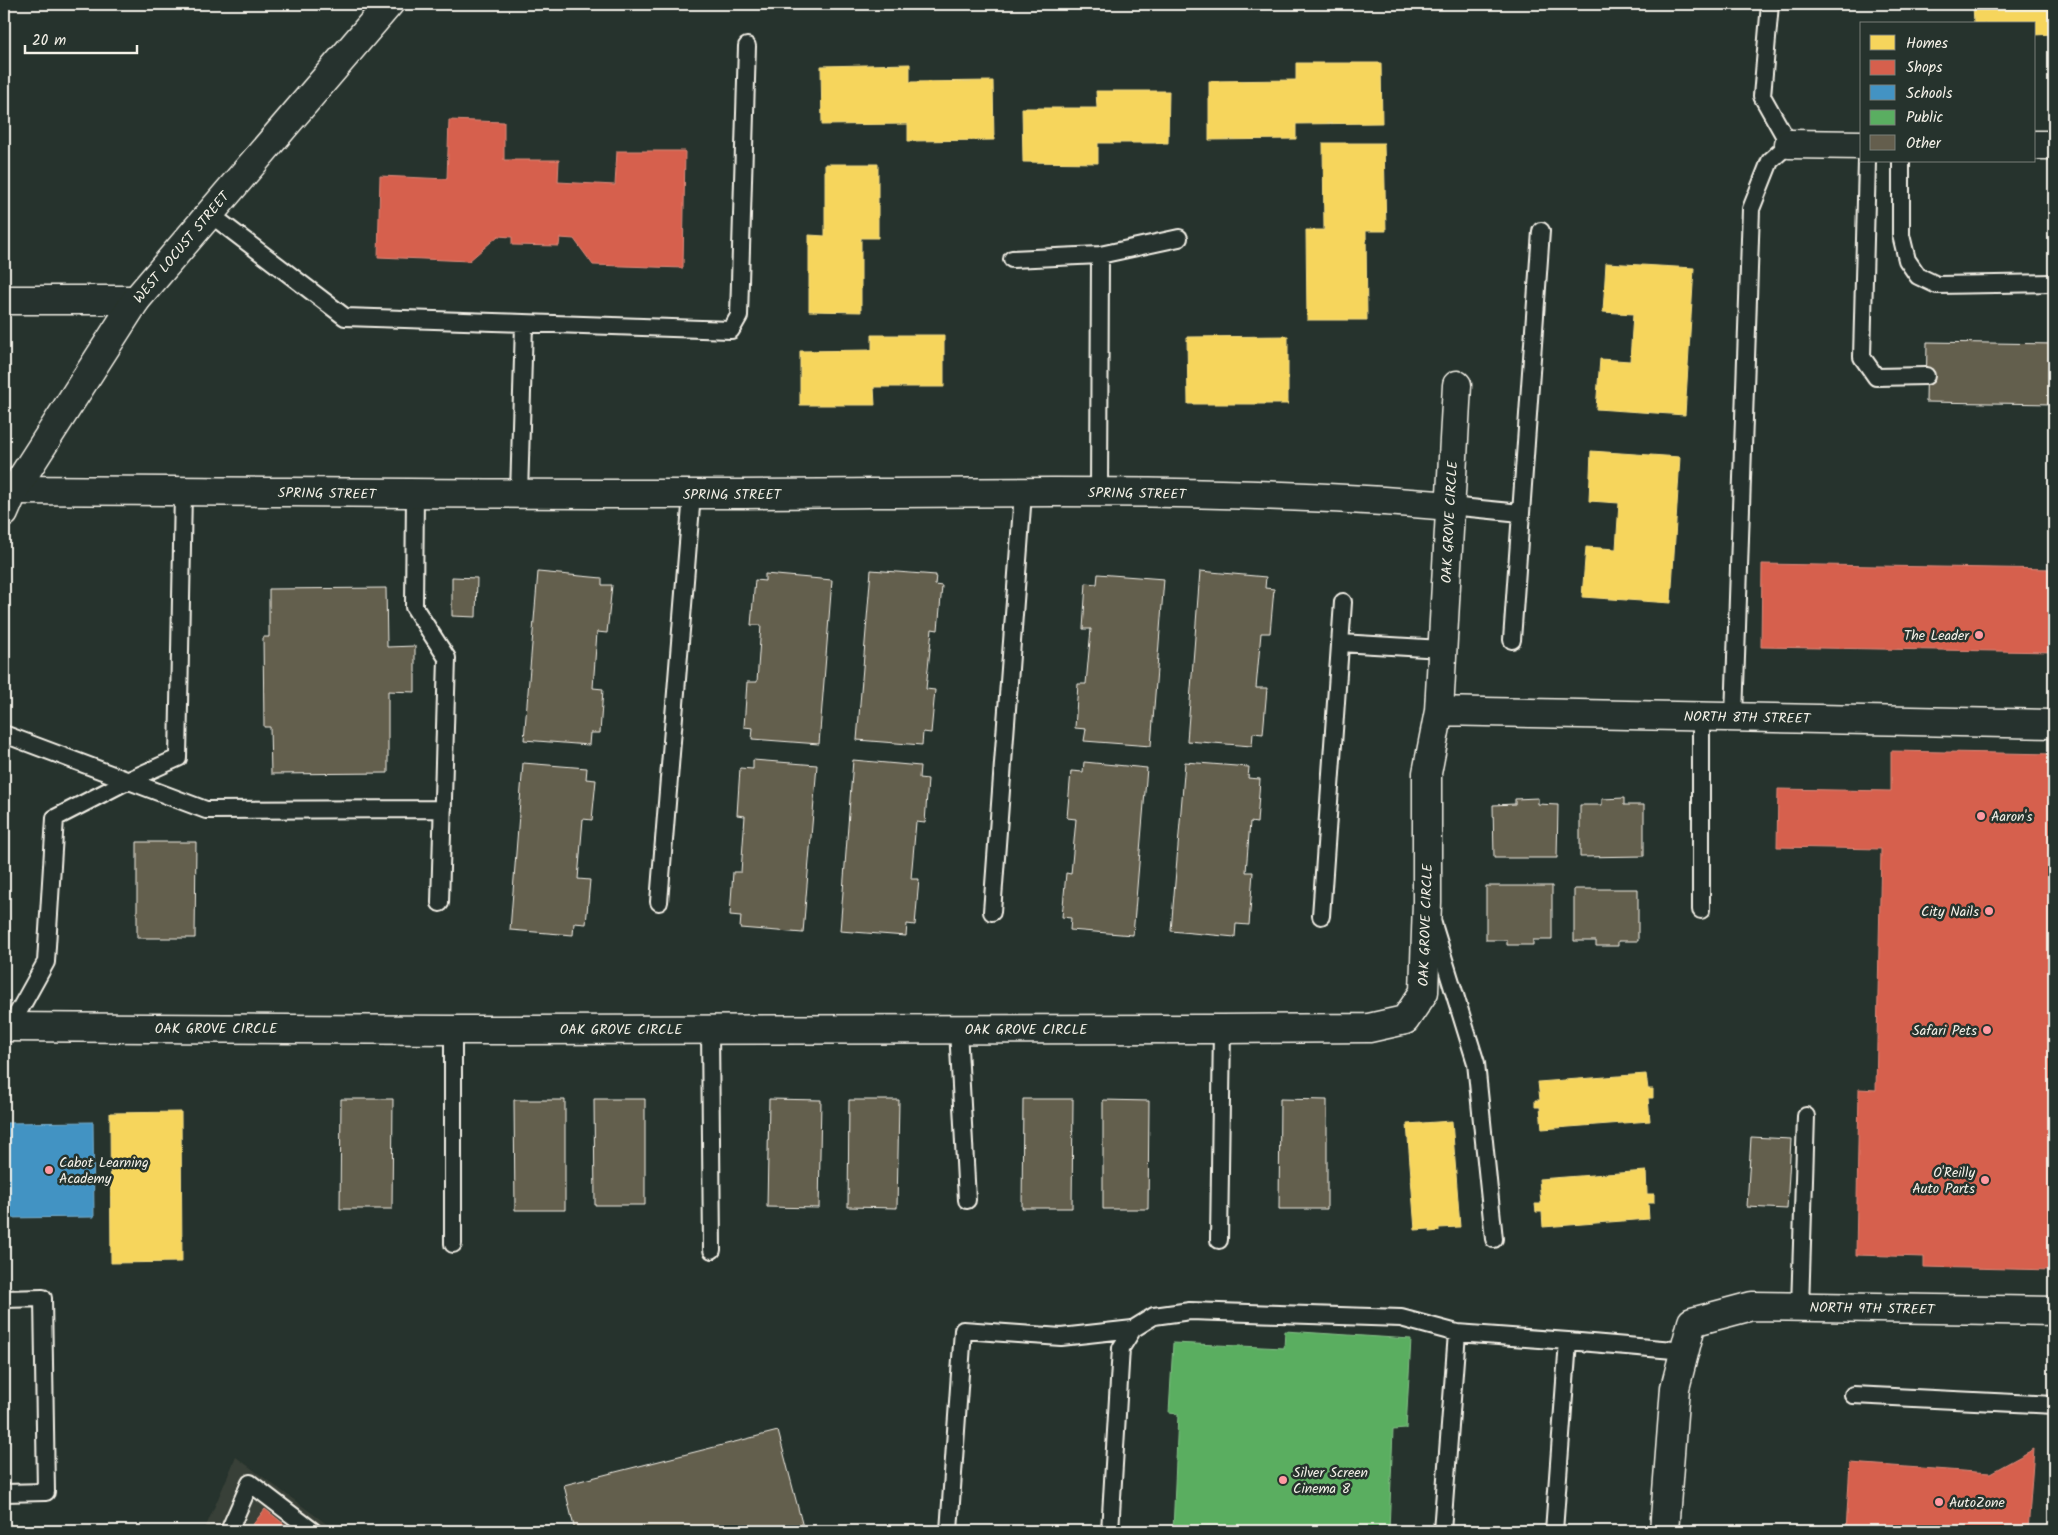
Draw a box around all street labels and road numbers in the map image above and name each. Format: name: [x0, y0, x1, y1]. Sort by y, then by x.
street label: WEST LOCUST STREET: [128, 186, 236, 308]
street label: OAK GROVE CIRCLE: [1436, 459, 1464, 584]
street label: SPRING STREET: [278, 482, 378, 506]
street label: SPRING STREET: [1088, 482, 1188, 506]
street label: SPRING STREET: [683, 484, 783, 506]
street label: NORTH 8TH STREET: [1683, 706, 1812, 730]
street label: OAK GROVE CIRCLE: [1413, 863, 1439, 987]
street label: OAK GROVE CIRCLE: [155, 1018, 278, 1040]
street label: OAK GROVE CIRCLE: [560, 1019, 683, 1041]
street label: OAK GROVE CIRCLE: [965, 1019, 1088, 1041]
street label: NORTH 9TH STREET: [1809, 1297, 1936, 1321]

